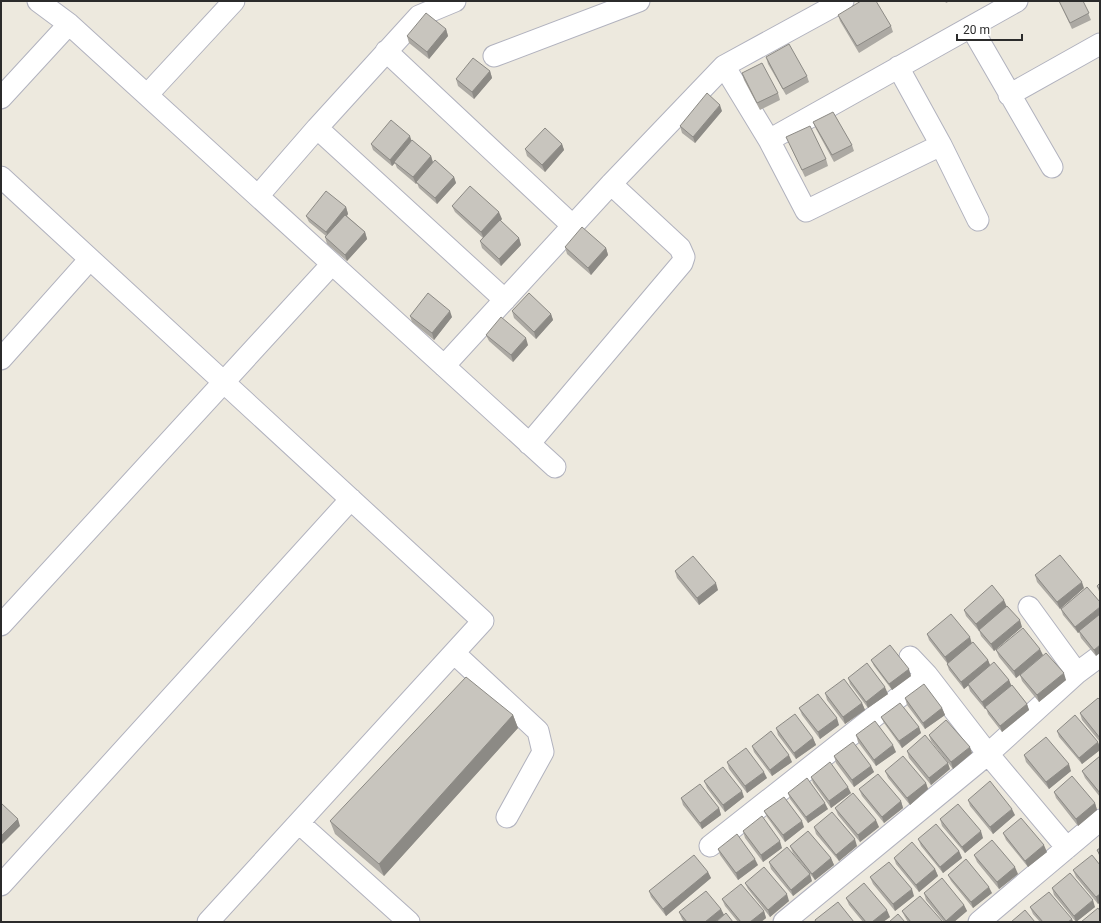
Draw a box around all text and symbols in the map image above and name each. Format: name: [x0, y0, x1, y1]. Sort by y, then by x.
scale bar: [957, 16, 1022, 42]
text: 20 m: [963, 23, 990, 37]

